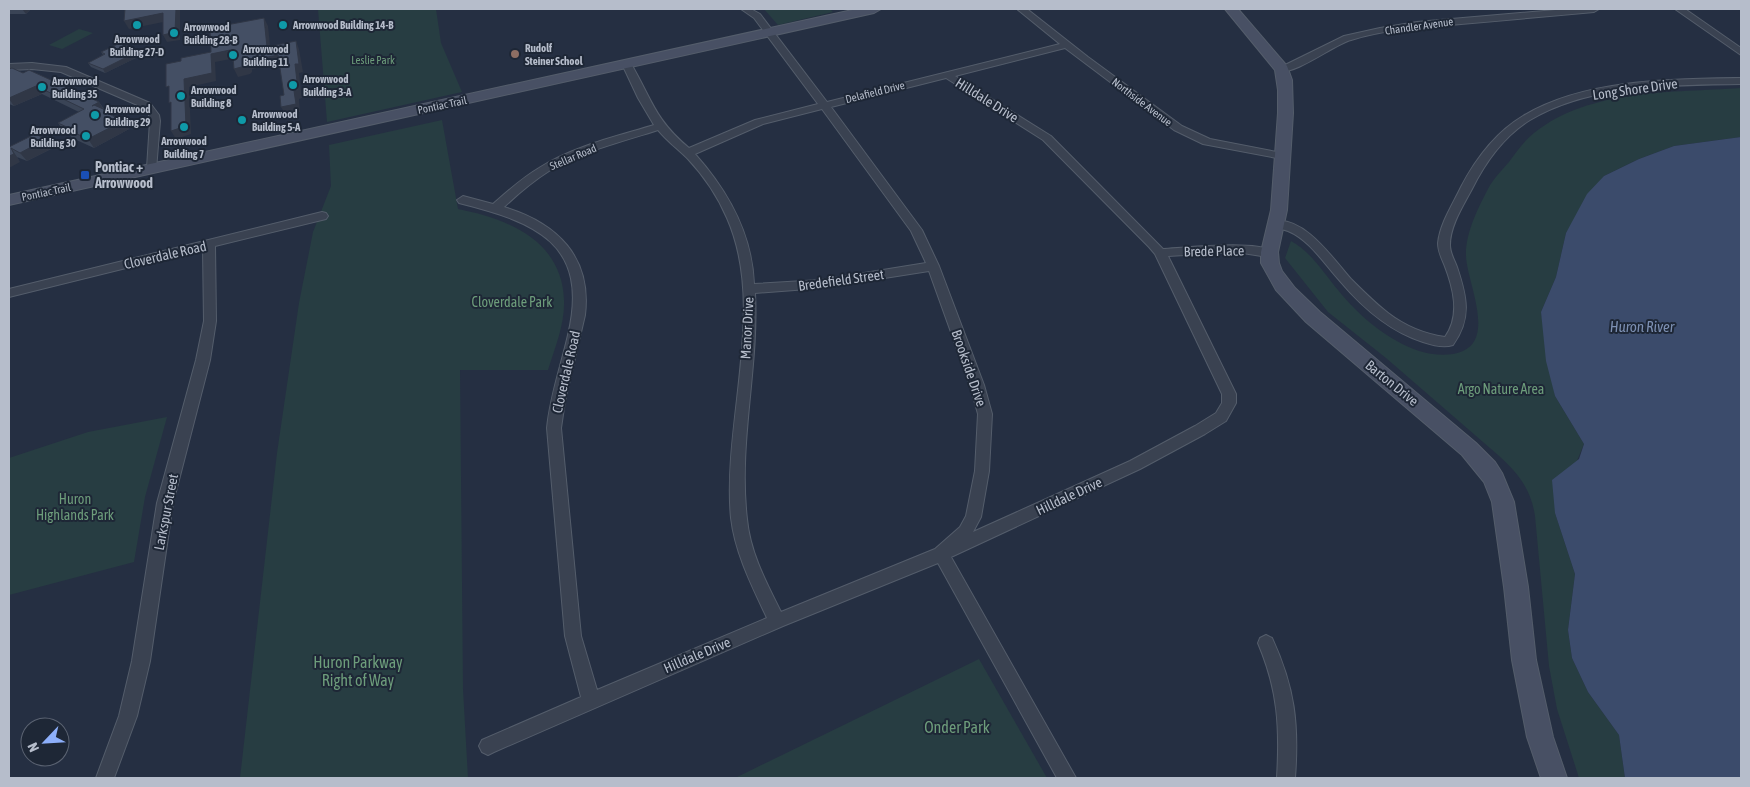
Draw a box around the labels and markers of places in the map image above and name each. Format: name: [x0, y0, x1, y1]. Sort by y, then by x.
marker: Arrowwood Building 27-D: [131, 19, 143, 31]
marker: Arrowwood Building 14-B: [277, 19, 289, 31]
place label: Arrowwood Building 14-B: [292, 19, 394, 31]
place label: Arrowwood Building 28-B: [183, 21, 238, 46]
marker: Arrowwood Building 28-B: [168, 27, 180, 39]
place label: Arrowwood Building 27-D: [110, 33, 164, 58]
place label: Rudolf Steiner School: [525, 42, 584, 67]
place label: Arrowwood Building 11: [242, 43, 289, 68]
marker: Rudolf Steiner School: [509, 48, 521, 60]
marker: Arrowwood Building 11: [227, 49, 239, 61]
place label: Arrowwood Building 3-A: [302, 73, 352, 98]
place label: Arrowwood Building 35: [51, 75, 98, 100]
marker: Arrowwood Building 3-A: [287, 79, 299, 91]
marker: Arrowwood Building 35: [36, 81, 48, 93]
place label: Arrowwood Building 8: [190, 84, 237, 109]
marker: Arrowwood Building 8: [175, 90, 187, 102]
place label: Arrowwood Building 29: [104, 103, 151, 128]
place label: Arrowwood Building 5-A: [251, 108, 301, 133]
marker: Arrowwood Building 29: [89, 109, 101, 121]
marker: Arrowwood Building 5-A: [236, 114, 248, 126]
marker: Arrowwood Building 7: [178, 121, 190, 133]
place label: Arrowwood Building 30: [29, 124, 76, 149]
marker: Arrowwood Building 30: [80, 130, 92, 142]
place label: Arrowwood Building 7: [160, 135, 207, 160]
place label: Pontiac + Arrowwood: [94, 159, 153, 191]
marker: Pontiac + Arrowwood: [79, 169, 91, 181]

